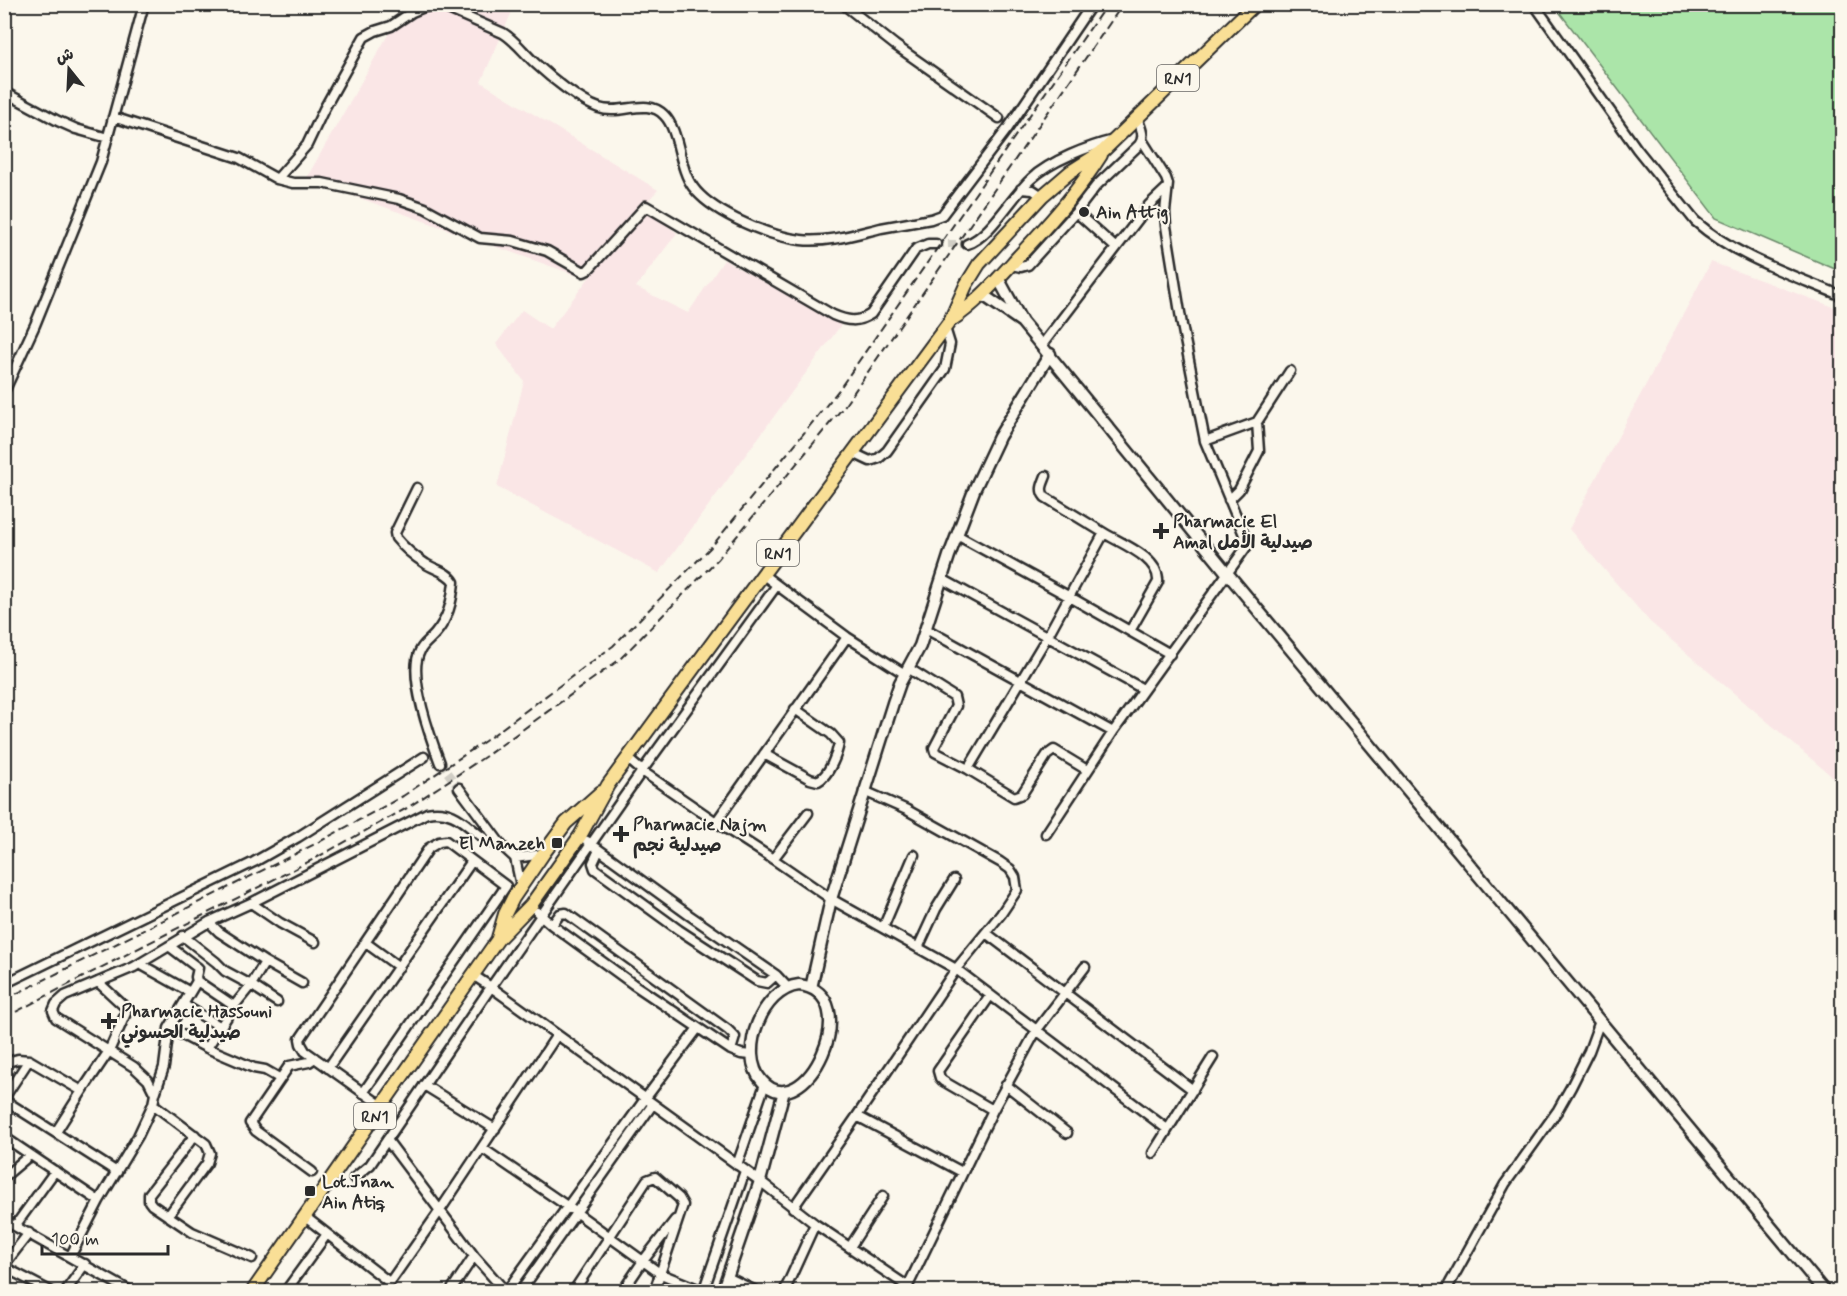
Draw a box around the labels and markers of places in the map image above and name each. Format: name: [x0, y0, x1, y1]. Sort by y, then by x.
place label: Ain Attig: [1096, 201, 1169, 225]
marker: Ain Attig: [1077, 205, 1091, 219]
place label: Pharmacie El Amal صيدلية الأمل: [1173, 510, 1313, 555]
marker: Pharmacie El Amal صيدلية الأمل: [1154, 524, 1168, 538]
place label: Pharmacie Najm صيدلية نجم: [633, 813, 767, 859]
marker: Pharmacie Najm صيدلية نجم: [614, 827, 628, 841]
place label: El Manzeh: [459, 832, 545, 856]
marker: El Manzeh: [550, 836, 564, 850]
place label: Pharmacie Hassouni صيدلية الحسوني: [121, 1000, 272, 1048]
marker: Pharmacie Hassouni صيدلية الحسوني: [102, 1014, 116, 1028]
place label: Lot.Jnan Ain Atiq: [322, 1170, 395, 1215]
marker: Lot.Jnan Ain Atiq: [303, 1184, 317, 1198]

